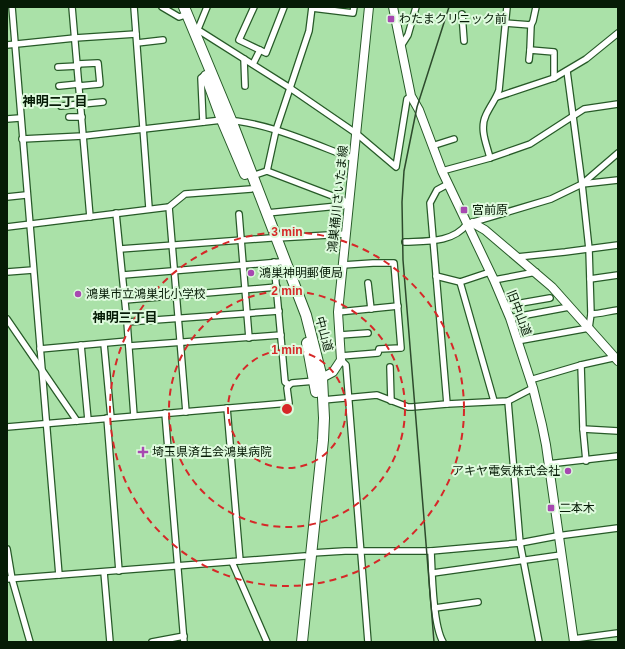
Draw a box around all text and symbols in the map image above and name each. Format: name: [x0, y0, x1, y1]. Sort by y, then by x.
place label: わたまクリニック前: [399, 12, 507, 26]
marker: わたまクリニック前: [386, 14, 396, 24]
district label: 神明二丁目: [22, 94, 88, 109]
street label: 鴻巣桶川さいたま線: [325, 145, 351, 253]
place label: 宮前原: [472, 203, 508, 217]
marker: 宮前原: [459, 205, 469, 215]
text: 3 min: [271, 225, 303, 239]
place label: 鴻巣神明郵便局: [259, 266, 343, 280]
marker: 鴻巣神明郵便局: [246, 268, 256, 278]
text: 2 min: [271, 284, 303, 298]
place label: 鴻巣市立鴻巣北小学校: [86, 287, 206, 301]
street label: 旧中山道: [504, 288, 534, 338]
marker: 鴻巣市立鴻巣北小学校: [73, 289, 83, 299]
district label: 神明三丁目: [92, 310, 158, 325]
street label: 中山道: [313, 315, 335, 353]
text: 1 min: [271, 343, 303, 357]
centre of rings: [280, 402, 294, 416]
place label: 埼玉県済生会鴻巣病院: [152, 445, 272, 459]
marker: 埼玉県済生会鴻巣病院: [137, 446, 149, 458]
place label: アキヤ電気株式会社: [452, 464, 560, 478]
marker: アキヤ電気株式会社: [563, 466, 573, 476]
place label: 二本木: [559, 501, 595, 515]
marker: 二本木: [546, 503, 556, 513]

